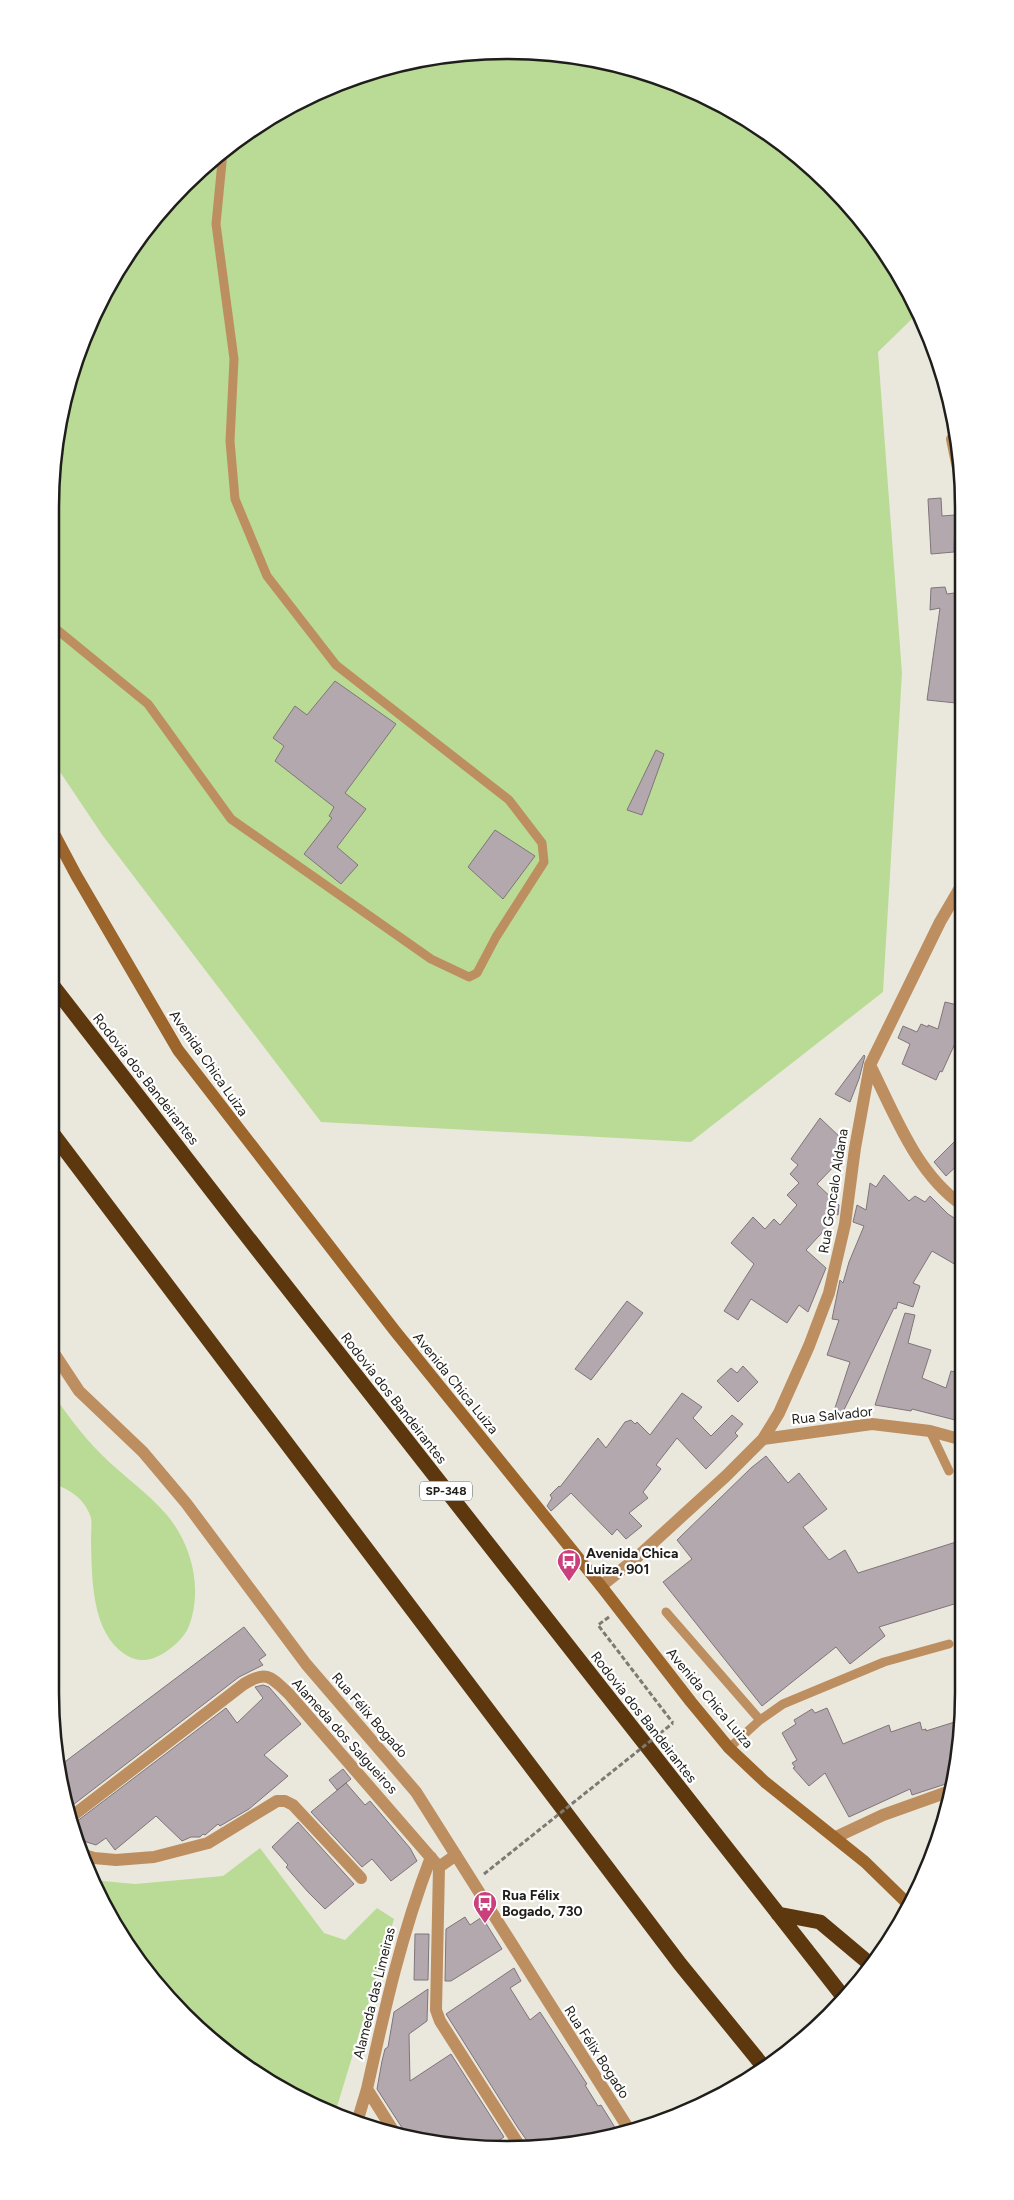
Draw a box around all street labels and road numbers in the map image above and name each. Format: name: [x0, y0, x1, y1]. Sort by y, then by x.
street label: Avenida Chica Luiza: [166, 1007, 252, 1120]
street label: Rodovia dos Bandeirantes: [89, 1010, 202, 1148]
street label: Rua Goncalo Aldana: [815, 1128, 852, 1255]
street label: Rodovia dos Bandeirantes: [337, 1329, 450, 1467]
street label: Avenida Chica Luiza: [409, 1329, 502, 1437]
street label: Rua Salvador: [791, 1403, 874, 1428]
road number: SP-348: [420, 1482, 472, 1500]
street label: Avenida Chica Luiza: [663, 1645, 757, 1752]
street label: Rodovia dos Bandeirantes: [587, 1648, 700, 1786]
street label: Rua Félix Bogado: [328, 1669, 411, 1761]
street label: Alameda dos Salgueiros: [288, 1675, 401, 1798]
street label: Alameda das Limeiras: [350, 1926, 399, 2061]
street label: Rua Félix Bogado: [560, 2003, 633, 2102]

